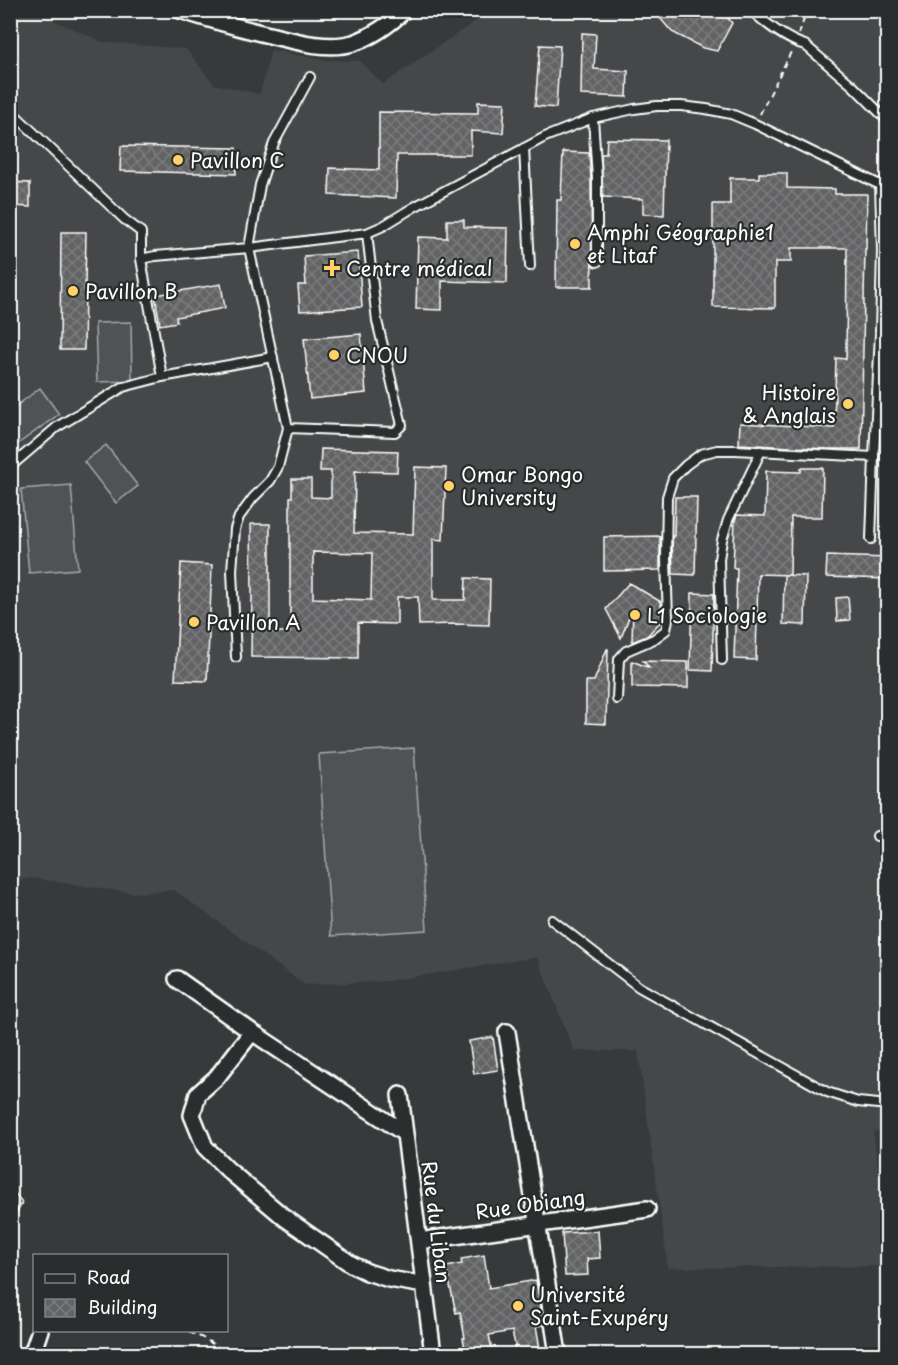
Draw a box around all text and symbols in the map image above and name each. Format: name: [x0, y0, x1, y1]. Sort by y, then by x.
place label: Pavillon C: [190, 145, 285, 175]
marker: Pavillon C: [171, 153, 185, 167]
place label: Amphi Géographie1 et Litaf: [587, 217, 774, 270]
marker: Amphi Géographie1 et Litaf: [568, 237, 582, 251]
place label: Centre médical: [346, 253, 492, 283]
marker: Centre médical: [323, 259, 341, 277]
place label: Pavillon B: [85, 276, 177, 306]
marker: Pavillon B: [66, 284, 80, 298]
place label: CNOU: [346, 340, 408, 370]
marker: CNOU: [327, 348, 341, 362]
place label: Histoire & Anglais: [743, 377, 836, 430]
marker: Histoire & Anglais: [841, 397, 855, 411]
place label: Omar Bongo University: [461, 459, 583, 512]
marker: Omar Bongo University: [442, 479, 456, 493]
place label: L1 Sociologie: [647, 600, 767, 630]
place label: Pavillon A: [206, 607, 301, 637]
marker: L1 Sociologie: [628, 608, 642, 622]
marker: Pavillon A: [187, 615, 201, 629]
street label: Rue du Liban: [415, 1159, 459, 1285]
street label: Rue Obiang: [473, 1181, 587, 1227]
legend: [33, 1254, 228, 1332]
text: Road: [87, 1263, 131, 1290]
place label: Université Saint-Exupéry: [530, 1279, 669, 1332]
text: Building: [87, 1293, 157, 1320]
marker: Université Saint-Exupéry: [511, 1299, 525, 1313]

